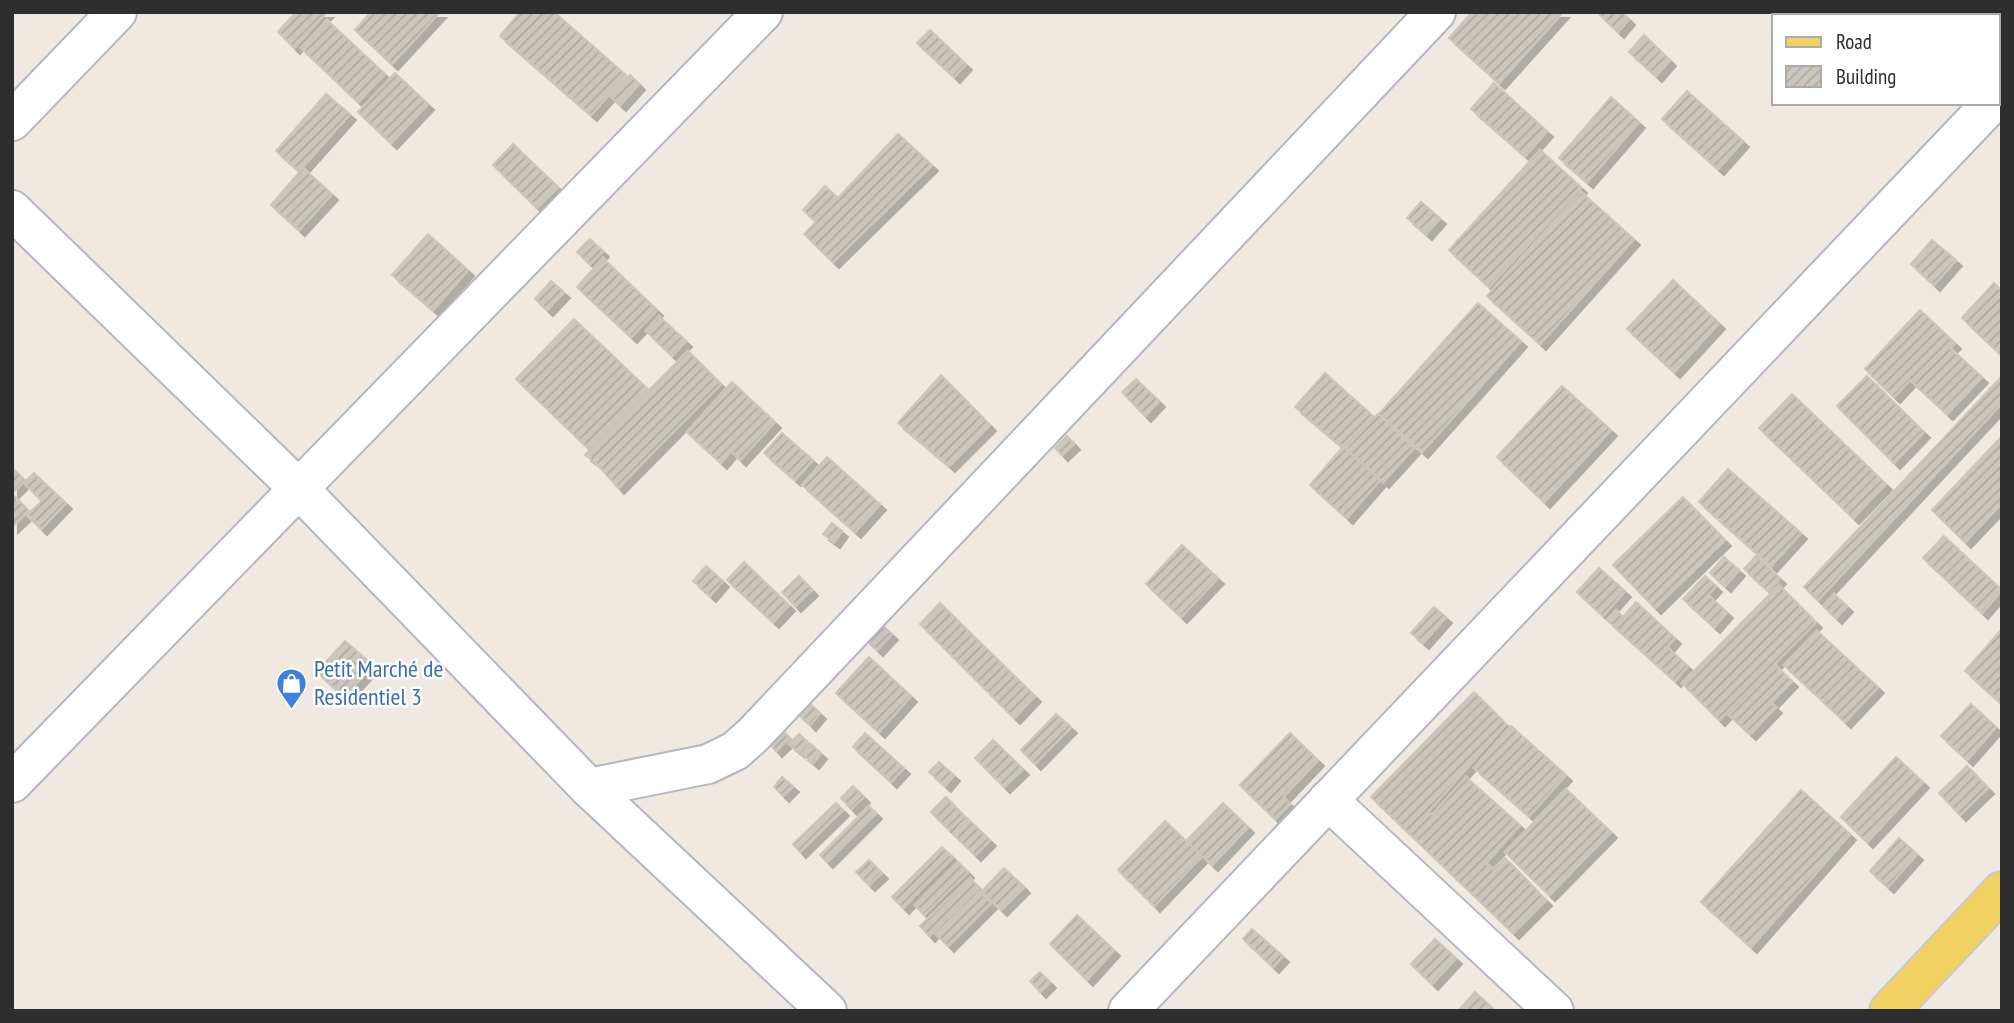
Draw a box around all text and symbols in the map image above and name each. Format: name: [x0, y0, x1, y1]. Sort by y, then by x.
legend: [1772, 14, 2000, 105]
text: Road: [1836, 28, 1872, 55]
text: Building: [1836, 63, 1896, 90]
place label: Petit Marché de Residentiel 3: [314, 653, 443, 712]
shop icon: Petit Marché de Residentiel 3: [274, 666, 308, 710]

